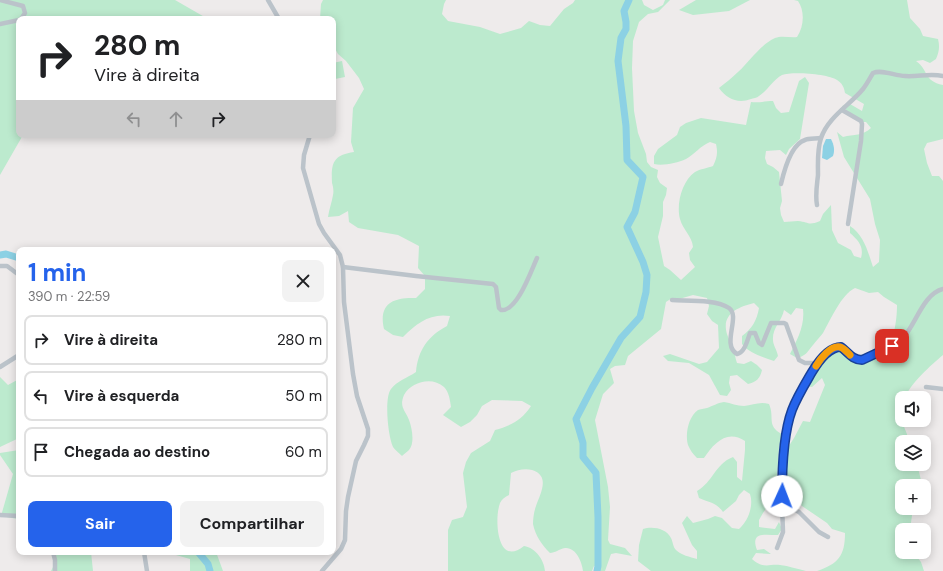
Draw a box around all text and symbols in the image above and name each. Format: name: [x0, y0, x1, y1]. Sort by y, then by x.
text: 280 m: [94, 27, 180, 64]
icon: right: [28, 32, 80, 84]
text: Vire à direita: [94, 63, 200, 87]
icon: left: [123, 108, 145, 130]
icon: ahead: [165, 108, 187, 130]
icon: right: [207, 108, 229, 130]
text: 1 min: [28, 257, 86, 288]
button: close: [282, 260, 324, 302]
text: 390 m · 22:59: [28, 288, 110, 305]
icon: right: [30, 329, 52, 351]
pin: [875, 329, 909, 363]
text: Vire à direita: [64, 330, 158, 350]
text: 280 m: [277, 330, 322, 350]
icon: arrive: [881, 335, 903, 357]
icon: left: [30, 385, 52, 407]
text: Vire à esquerda: [64, 386, 179, 406]
text: 50 m: [285, 386, 322, 406]
map controls: [895, 391, 931, 559]
button: sound: [895, 391, 931, 427]
button: layers: [895, 435, 931, 471]
icon: arrive: [30, 441, 52, 463]
text: Chegada ao destino: [64, 442, 210, 462]
text: 60 m: [285, 442, 322, 462]
position arrow: [761, 475, 803, 517]
button: +: [895, 479, 931, 515]
button: Sair: [28, 501, 172, 547]
button: Compartilhar: [180, 501, 324, 547]
button: −: [895, 523, 931, 559]

